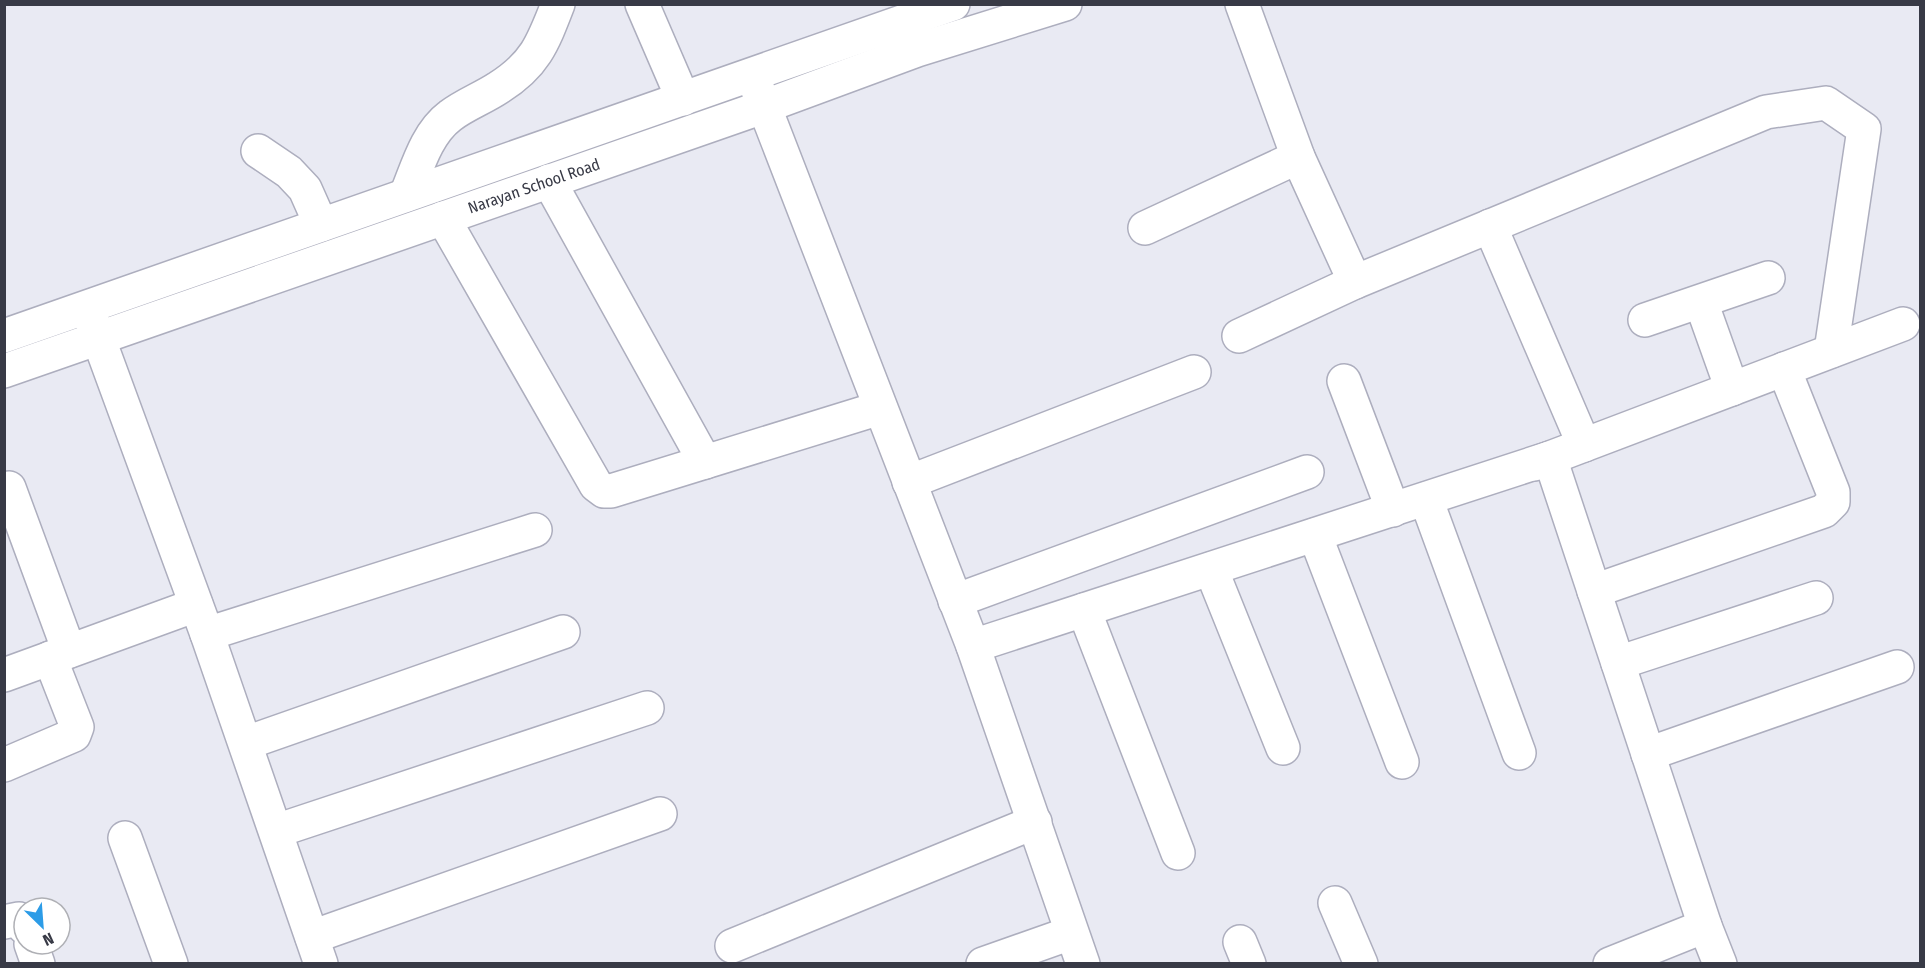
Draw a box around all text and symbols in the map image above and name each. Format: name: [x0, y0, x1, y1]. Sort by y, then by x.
street label: Narayan School Road: [465, 154, 603, 218]
north arrow: [12, 896, 72, 956]
text: N: [40, 929, 56, 950]

